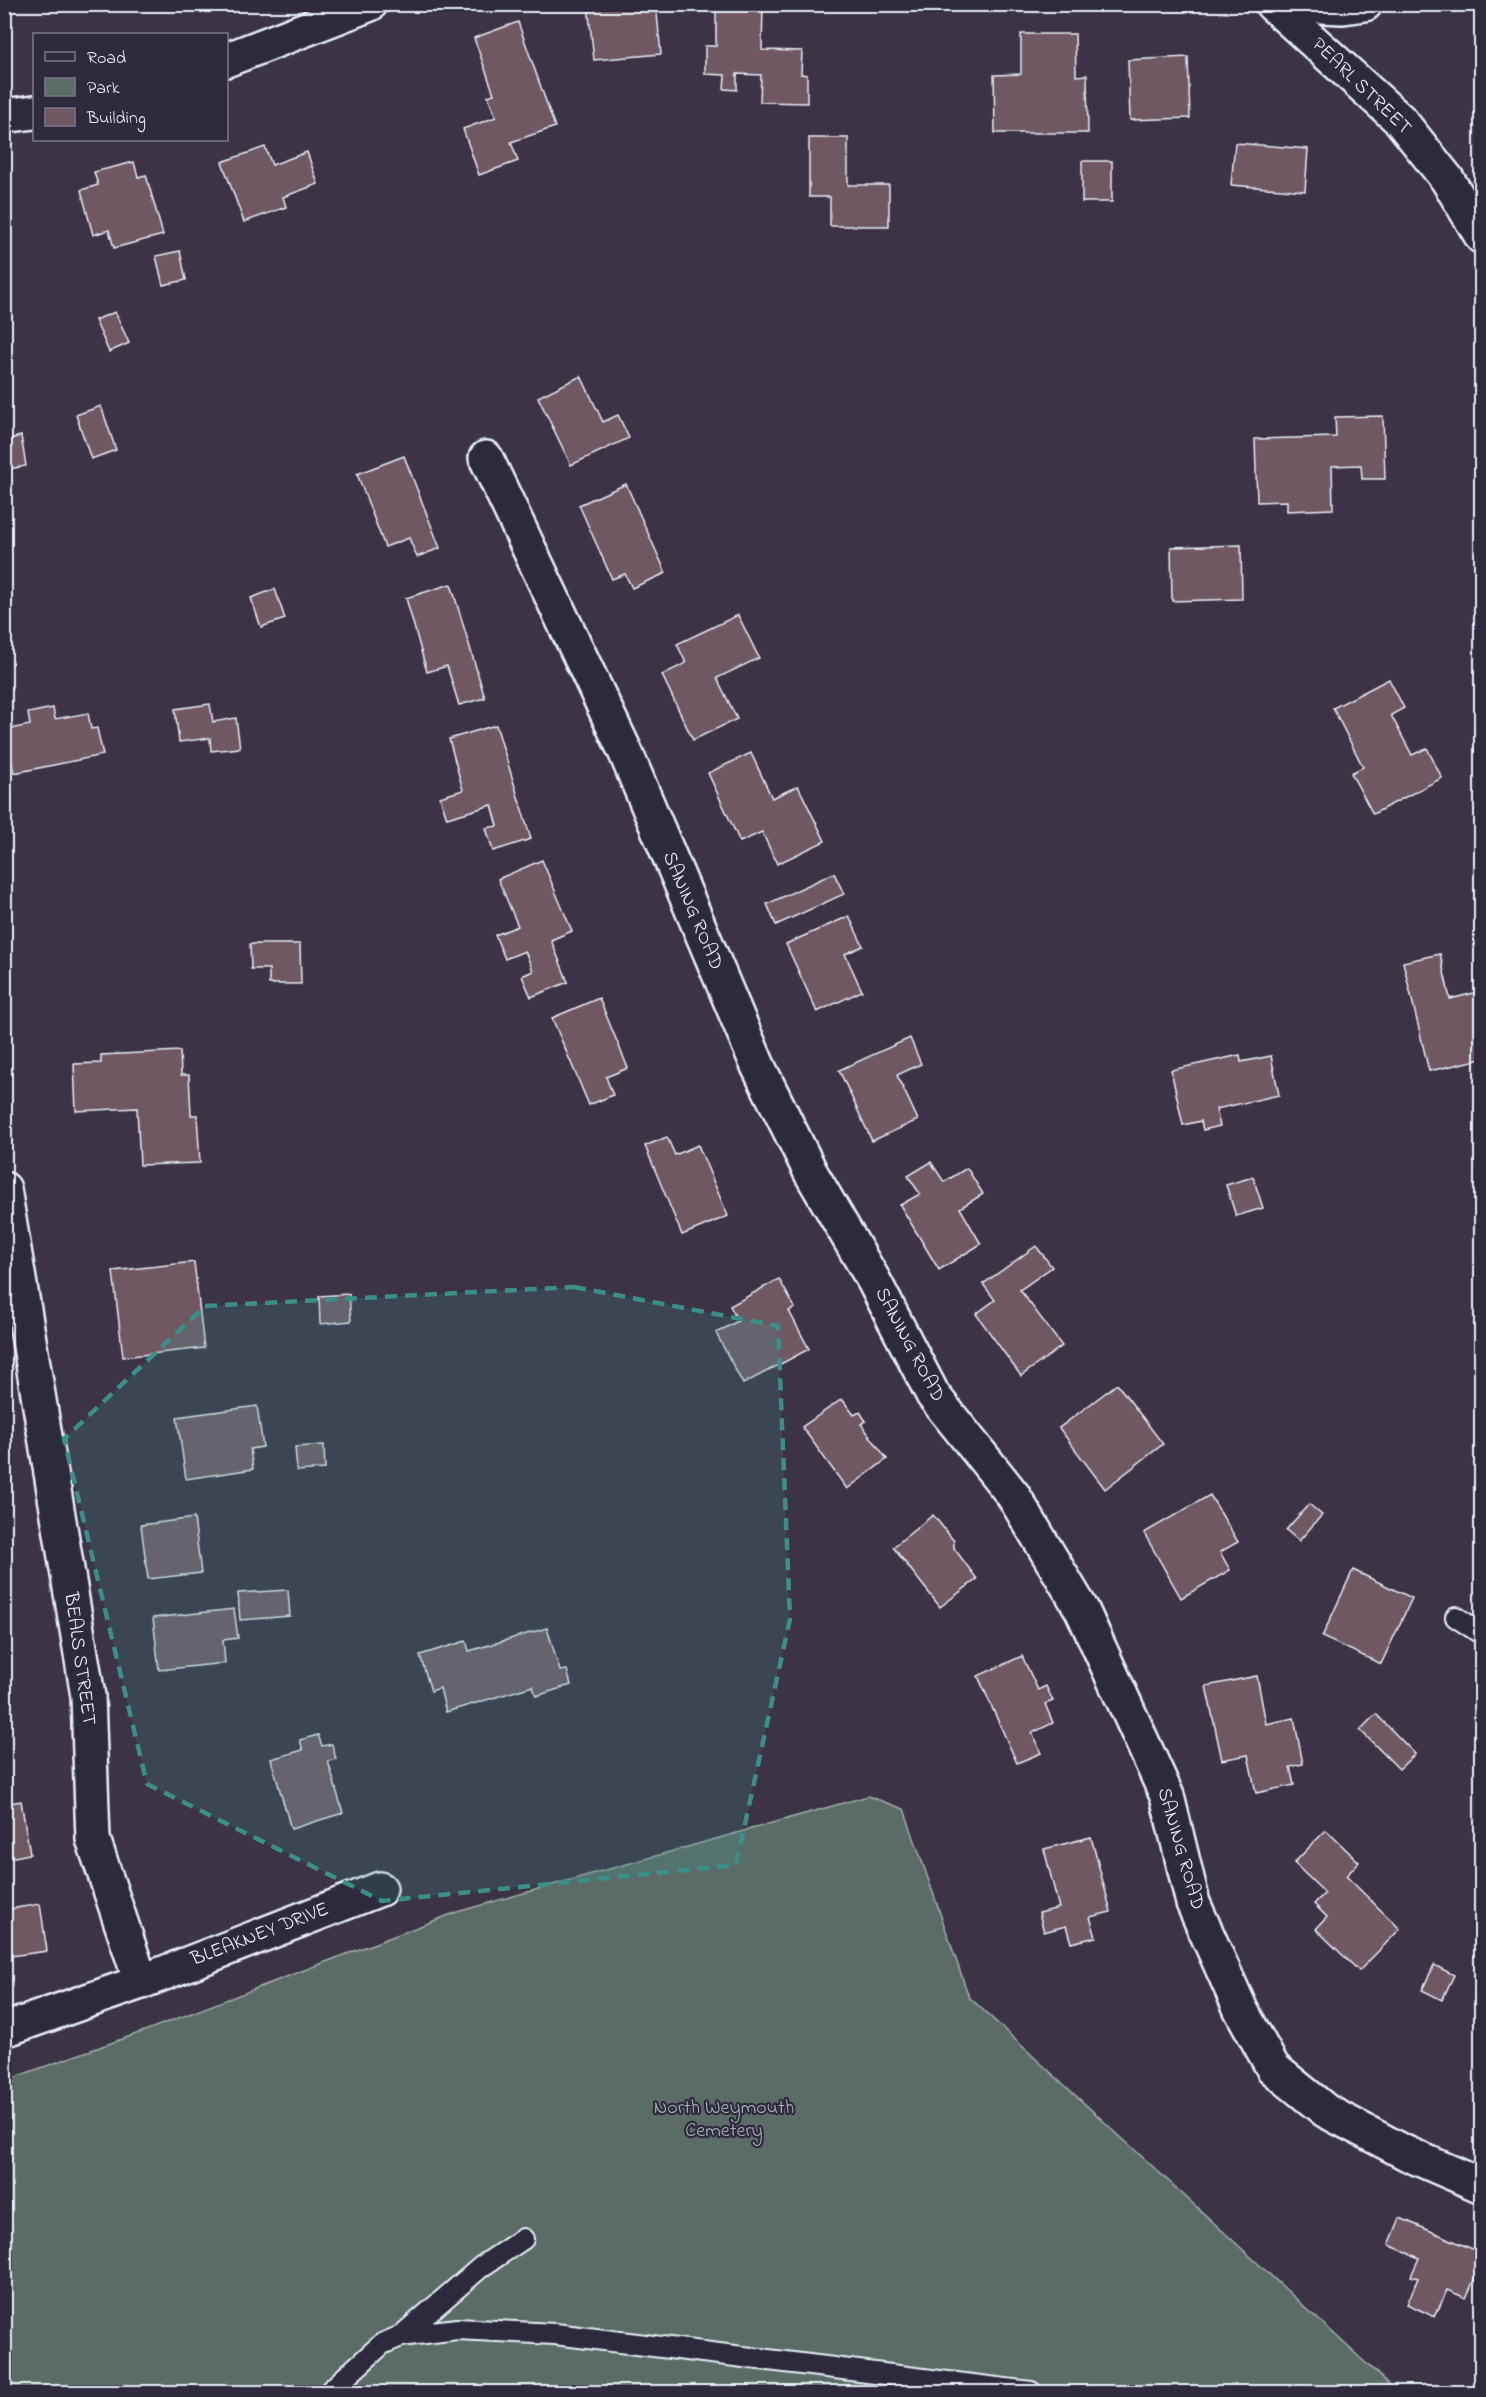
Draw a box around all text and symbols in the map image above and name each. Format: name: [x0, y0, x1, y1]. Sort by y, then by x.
street label: PEARL STREET: [1304, 32, 1418, 142]
legend: [33, 33, 228, 141]
text: Road: [87, 46, 126, 72]
text: Park: [87, 76, 120, 102]
text: Building: [86, 106, 146, 133]
street label: SANING ROAD: [654, 847, 730, 975]
street label: SANING ROAD: [867, 1283, 951, 1407]
street label: BEALS STREET: [55, 1590, 103, 1727]
street label: SANING ROAD: [1149, 1785, 1211, 1913]
street label: BLEAKNEY DRIVE: [186, 1895, 333, 1975]
park label: North Weymouth Cemetery: [654, 2094, 794, 2146]

